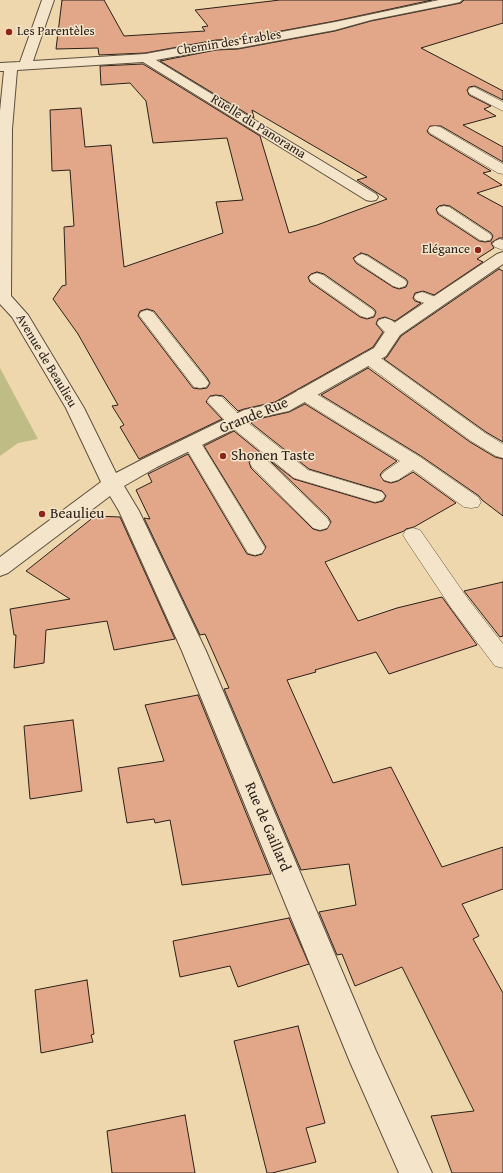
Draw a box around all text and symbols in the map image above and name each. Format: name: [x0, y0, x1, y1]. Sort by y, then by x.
place label: Les Parentèles: [17, 24, 95, 40]
marker: Les Parentèles: [4, 27, 14, 37]
street label: Chemin des Érables: [176, 27, 282, 59]
street label: Ruelle du Panorama: [208, 92, 308, 162]
place label: Elégance: [422, 242, 470, 258]
marker: Elégance: [473, 245, 483, 255]
street label: Avenue de Beaulieu: [12, 312, 80, 410]
street label: Grande Rue: [217, 394, 291, 438]
place label: Shonen Taste: [231, 447, 315, 465]
marker: Shonen Taste: [218, 451, 228, 461]
place label: Beaulieu: [50, 505, 104, 523]
marker: Beaulieu: [37, 509, 47, 519]
street label: Rue de Gaillard: [240, 780, 294, 874]

